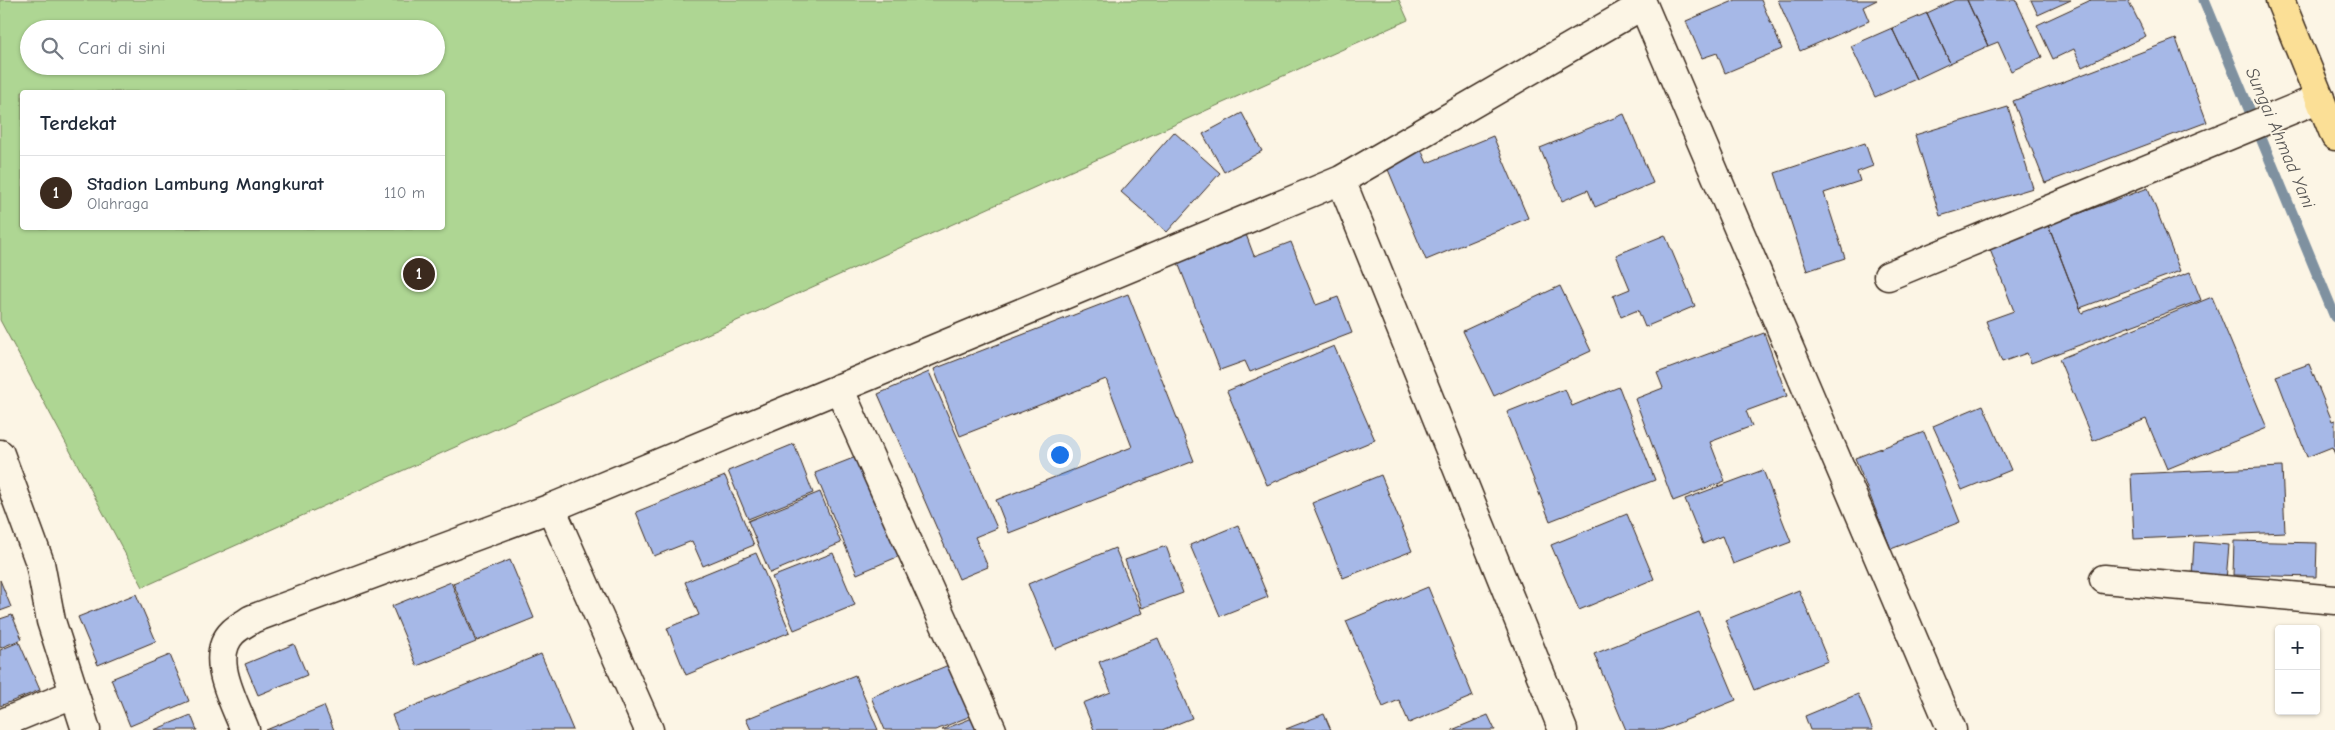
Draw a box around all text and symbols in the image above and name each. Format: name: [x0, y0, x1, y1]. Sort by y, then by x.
search box: [20, 20, 445, 75]
icon: search: [38, 34, 66, 62]
text: Cari di sini: [78, 37, 165, 59]
water label: Sungai Ahmad Yani: [2241, 64, 2320, 212]
text: Terdekat: [40, 111, 116, 135]
text: Stadion Lambung Mangkurat: [87, 173, 324, 195]
text: 1: [53, 184, 59, 202]
text: 110 m: [384, 184, 425, 202]
text: Olahraga: [87, 195, 149, 213]
pin: 1: [403, 255, 435, 293]
your location: [1047, 442, 1073, 468]
map controls: [2275, 625, 2320, 715]
button: +: [2275, 625, 2320, 670]
button: −: [2275, 670, 2320, 715]

